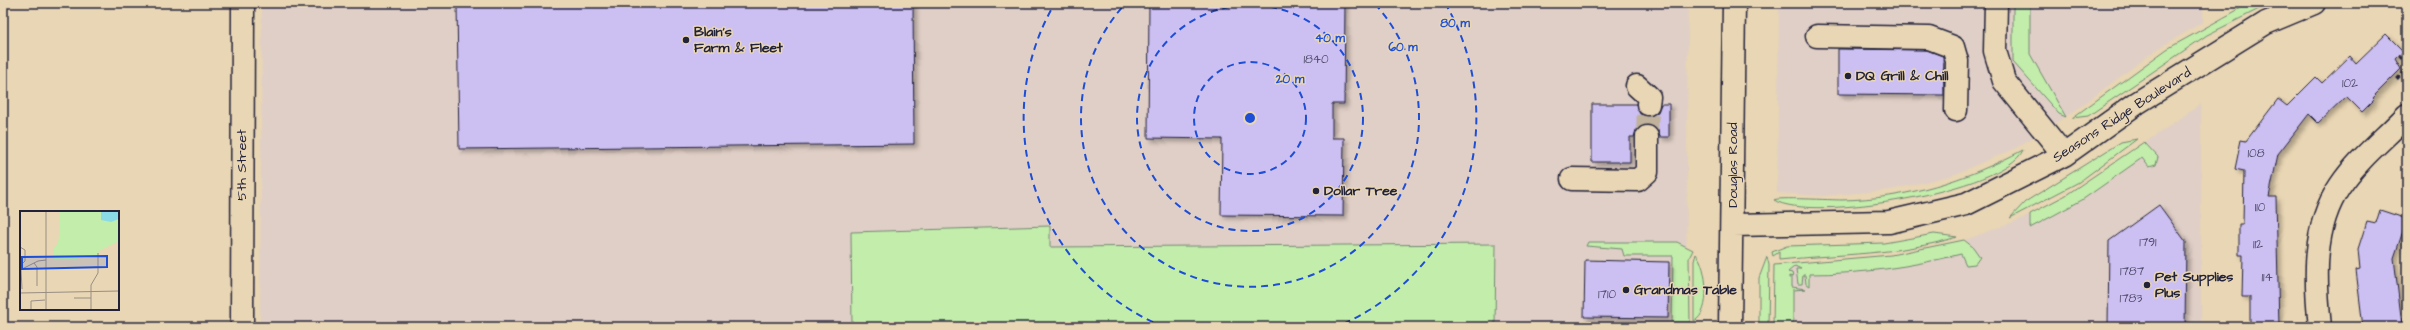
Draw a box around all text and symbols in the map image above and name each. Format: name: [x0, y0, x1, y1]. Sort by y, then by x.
text: 80 m: [1440, 15, 1470, 32]
place label: Blain's Farm & Fleet: [694, 22, 783, 58]
text: 40 m: [1315, 30, 1346, 47]
marker: Blain's Farm & Fleet: [681, 35, 691, 45]
text: 60 m: [1388, 39, 1418, 56]
house number: 1840: [1303, 51, 1329, 68]
street label: Seasons Ridge Boulevard: [2049, 63, 2195, 167]
place label: DQ Grill & Chill: [1856, 66, 1949, 86]
text: 20 m: [1275, 71, 1305, 88]
marker: DQ Grill & Chill: [1843, 71, 1853, 81]
house number: 102: [2342, 75, 2358, 92]
centre of rings: [1243, 111, 1257, 125]
street label: Douglas Road: [1723, 122, 1743, 208]
street label: 5th Street: [232, 129, 252, 201]
house number: 108: [2248, 145, 2265, 162]
place label: Dollar Tree: [1324, 181, 1398, 201]
marker: Dollar Tree: [1311, 186, 1321, 196]
house number: 110: [2255, 199, 2266, 216]
inset map: [20, 211, 119, 310]
house number: 1791: [2139, 234, 2157, 251]
house number: 112: [2253, 236, 2263, 253]
house number: 1787: [2120, 263, 2145, 280]
place label: Pet Supplies Plus: [2155, 267, 2233, 303]
house number: 114: [2261, 269, 2273, 286]
place label: Grandmas Table: [1634, 280, 1737, 300]
marker: Pet Supplies Plus: [2142, 280, 2152, 290]
marker: Grandmas Table: [1621, 285, 1631, 295]
house number: 1710: [1598, 286, 1616, 303]
house number: 1783: [2120, 290, 2142, 307]

